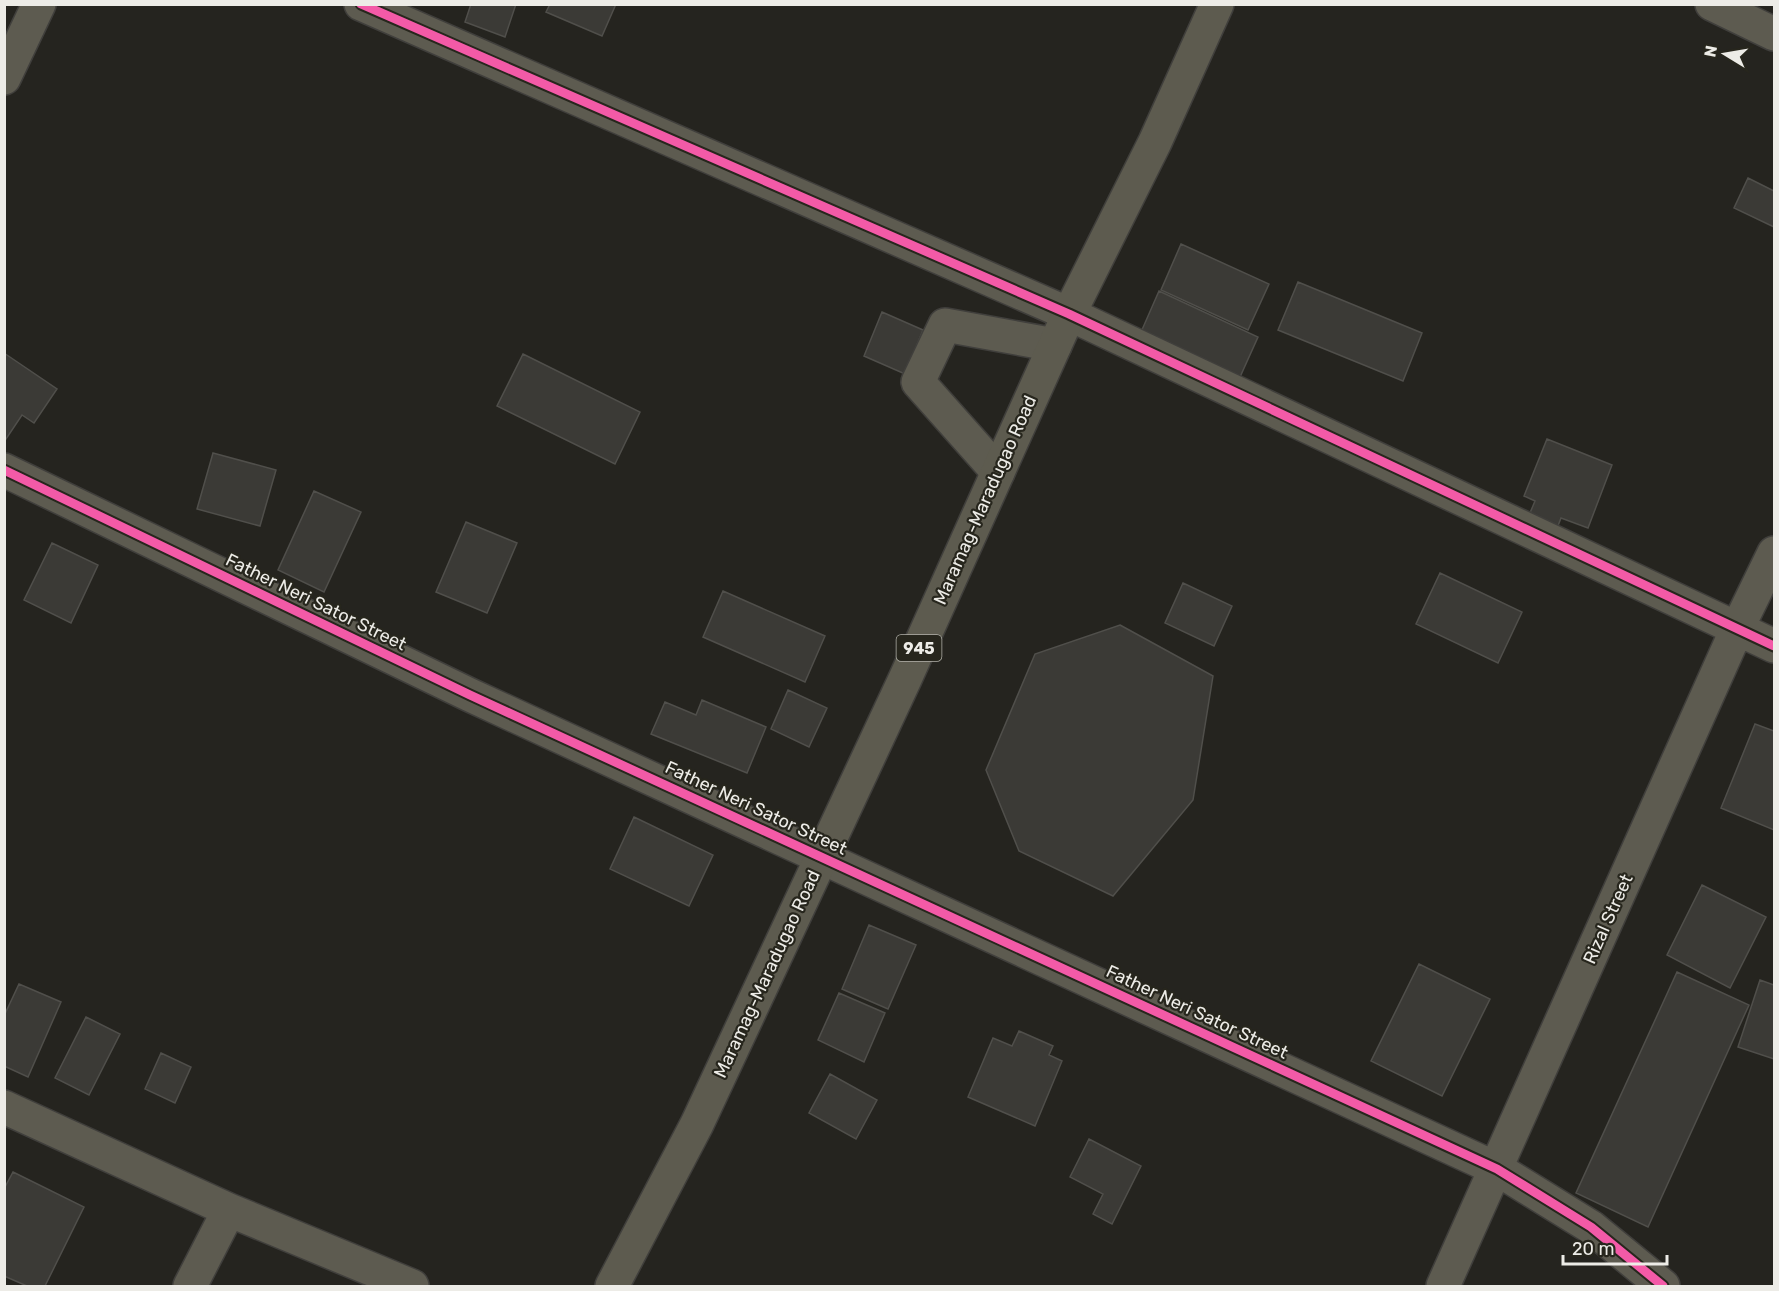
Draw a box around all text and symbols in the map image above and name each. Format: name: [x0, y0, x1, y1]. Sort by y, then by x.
north arrow: [1695, 24, 1755, 84]
text: N: [1700, 44, 1721, 59]
street label: Maramag-Maradugao Road: [929, 392, 1041, 608]
street label: Father Neri Sator Street: [222, 549, 410, 655]
road number: 945: [896, 635, 942, 661]
street label: Father Neri Sator Street: [662, 756, 850, 860]
street label: Maramag-Maradugao Road: [709, 867, 825, 1081]
street label: Rizal Street: [1578, 871, 1638, 967]
street label: Father Neri Sator Street: [1103, 960, 1291, 1064]
scale bar: [1563, 1228, 1666, 1266]
text: 20 m: [1572, 1238, 1614, 1260]

